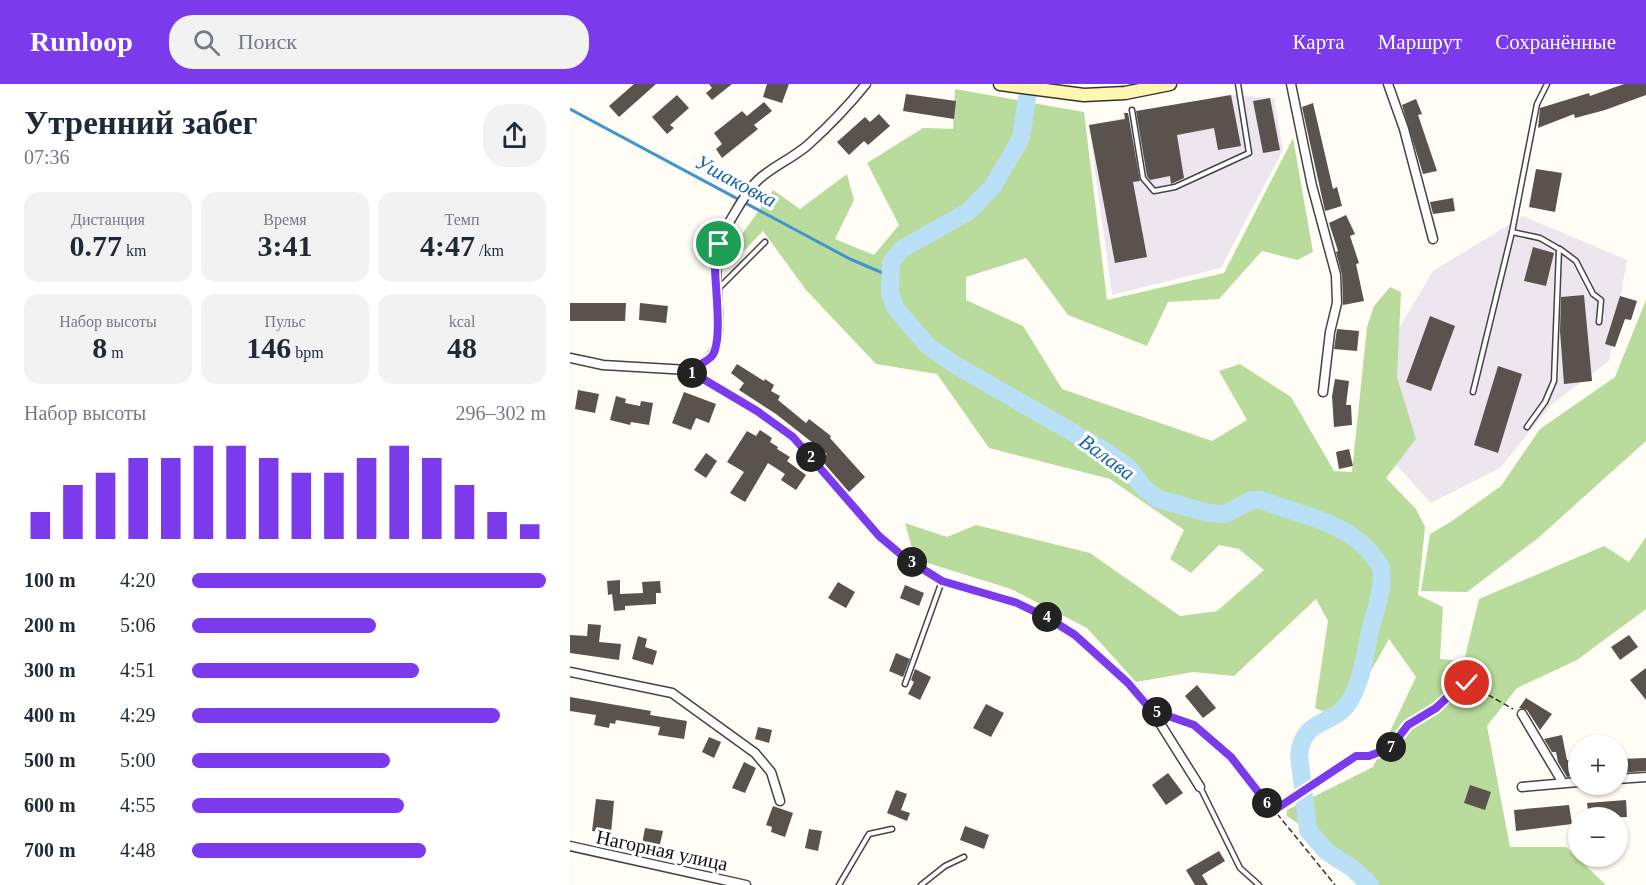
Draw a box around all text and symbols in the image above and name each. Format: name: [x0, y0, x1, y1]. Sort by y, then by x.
search box: [169, 15, 589, 69]
text: Runloop: [30, 26, 133, 57]
icon: search: [190, 26, 223, 59]
text: Поиск: [238, 29, 297, 54]
text: Карта: [1293, 30, 1345, 54]
text: Маршрут: [1378, 30, 1462, 54]
text: Сохранённые: [1495, 30, 1616, 54]
button: share: [483, 104, 546, 167]
text: Утренний забег: [24, 105, 258, 141]
text: 07:36: [24, 146, 70, 168]
water label: Ушаковка: [691, 150, 781, 212]
text: Дистанция: [71, 211, 145, 228]
text: Время: [263, 211, 307, 228]
text: Темп: [445, 211, 479, 228]
pin: [693, 218, 744, 269]
icon: arrive: [702, 227, 735, 260]
text: 0.77: [70, 229, 122, 262]
text: 3:41: [258, 229, 313, 262]
text: 4:47: [420, 229, 475, 262]
text: km: [122, 242, 146, 259]
text: /km: [475, 242, 504, 259]
text: Набор высоты: [59, 313, 157, 330]
text: Пульс: [264, 313, 306, 330]
text: kcal: [449, 313, 475, 330]
text: 8: [92, 331, 107, 364]
text: 146: [246, 331, 291, 364]
text: 48: [447, 331, 477, 364]
text: m: [107, 344, 124, 361]
text: bpm: [291, 344, 324, 361]
pin: 1: [677, 358, 707, 388]
text: 1: [688, 364, 696, 381]
text: Набор высоты: [24, 402, 146, 424]
text: 296–302 m: [455, 402, 546, 424]
water label: Валава: [1075, 429, 1139, 485]
pin: 2: [796, 442, 826, 472]
text: 2: [807, 448, 815, 465]
pin: 3: [897, 547, 927, 577]
text: 3: [908, 553, 916, 570]
text: 100 m: [24, 569, 76, 591]
text: 4:20: [120, 569, 156, 591]
pin: 4: [1032, 602, 1062, 632]
text: 4: [1043, 608, 1051, 625]
text: 200 m: [24, 614, 76, 636]
text: 5:06: [120, 614, 156, 636]
pin: [1441, 657, 1492, 708]
text: 300 m: [24, 659, 76, 681]
text: 4:51: [120, 659, 156, 681]
icon: check: [1450, 666, 1483, 699]
pin: 5: [1142, 697, 1172, 727]
text: 5: [1153, 703, 1161, 720]
text: 400 m: [24, 704, 76, 726]
text: 4:29: [120, 704, 156, 726]
pin: 7: [1376, 732, 1406, 762]
map controls: [1568, 735, 1628, 867]
button: +: [1568, 735, 1628, 795]
text: 7: [1387, 738, 1395, 755]
text: 500 m: [24, 749, 76, 771]
text: 5:00: [120, 749, 156, 771]
pin: 6: [1252, 788, 1282, 818]
text: 600 m: [24, 794, 76, 816]
text: 4:55: [120, 794, 156, 816]
text: 6: [1263, 794, 1271, 811]
button: −: [1568, 807, 1628, 867]
street label: Нагорная улица: [594, 825, 730, 876]
text: 700 m: [24, 839, 76, 861]
text: 4:48: [120, 839, 156, 861]

